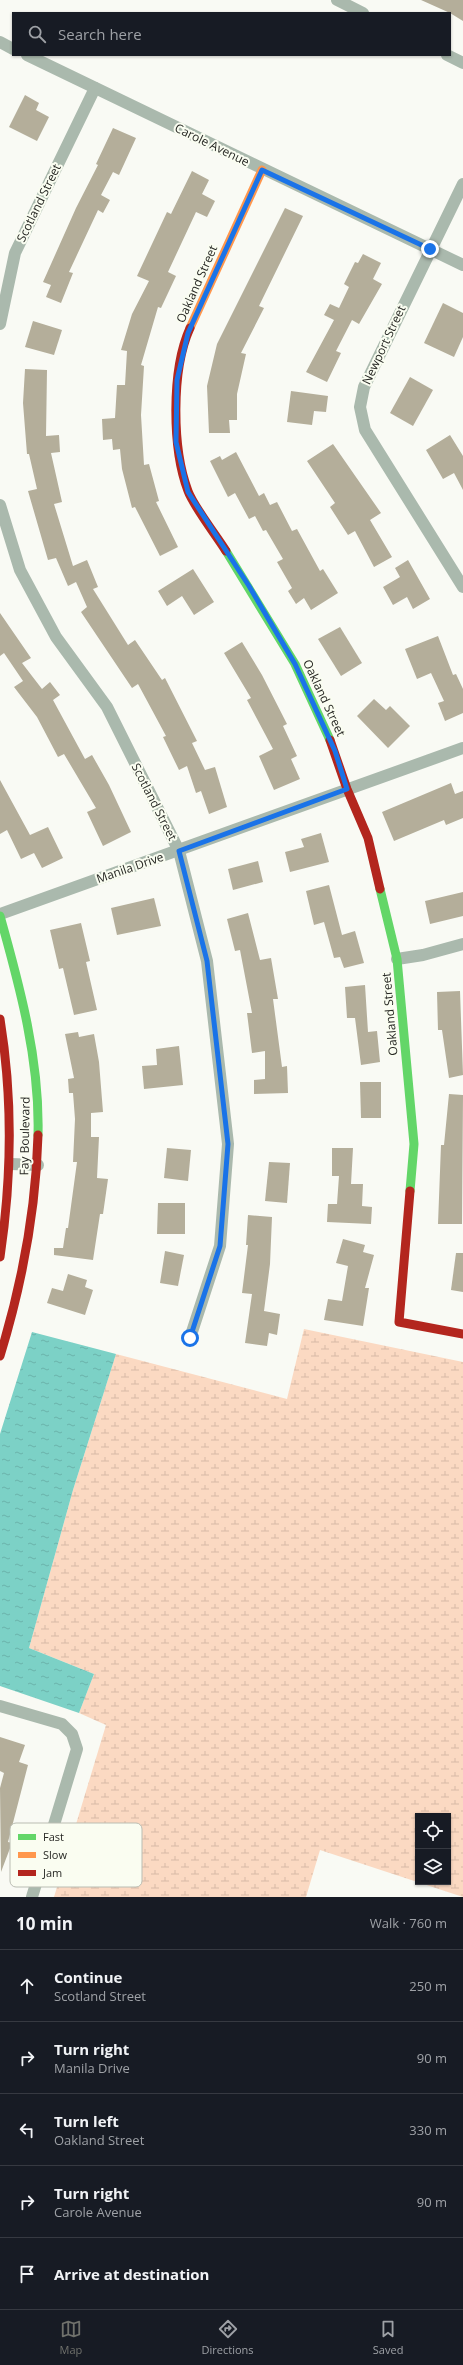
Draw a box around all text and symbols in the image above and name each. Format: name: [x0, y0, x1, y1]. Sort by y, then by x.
search box: [12, 12, 451, 56]
icon: search: [26, 23, 48, 45]
text: Search here: [58, 24, 142, 44]
street label: Carole Avenue: [172, 119, 253, 170]
street label: Scotland Street: [12, 161, 65, 245]
route end: [421, 240, 439, 258]
street label: Oakland Street: [172, 242, 221, 325]
street label: Newport Street: [358, 302, 409, 387]
street label: Oakland Street: [299, 656, 350, 739]
street label: Scotland Street: [128, 760, 181, 843]
street label: Manila Drive: [94, 848, 166, 887]
street label: Oakland Street: [377, 972, 402, 1056]
street label: Fay Boulevard: [15, 1096, 34, 1176]
route start: [181, 1329, 199, 1347]
map controls: [415, 1813, 451, 1885]
button: locate: [415, 1813, 451, 1849]
legend: [10, 1823, 142, 1887]
text: Fast: [43, 1829, 64, 1844]
text: Slow: [43, 1847, 67, 1862]
button: layers: [415, 1849, 451, 1885]
text: Jam: [42, 1865, 62, 1880]
text: 10 min: [16, 1912, 73, 1935]
text: Walk · 760 m: [370, 1914, 447, 1932]
text: Continue: [54, 1967, 122, 1987]
icon: ahead: [16, 1975, 38, 1997]
text: 250 m: [409, 1977, 447, 1995]
text: Scotland Street: [54, 1987, 146, 2005]
text: Turn right: [54, 2039, 129, 2059]
icon: right: [16, 2047, 38, 2069]
text: 90 m: [417, 2049, 447, 2067]
text: Manila Drive: [54, 2059, 130, 2077]
text: Turn left: [54, 2111, 119, 2131]
icon: left: [16, 2119, 38, 2141]
text: 330 m: [409, 2121, 447, 2139]
text: Oakland Street: [54, 2131, 144, 2149]
text: Turn right: [54, 2183, 129, 2203]
icon: right: [16, 2191, 38, 2213]
text: 90 m: [417, 2193, 447, 2211]
text: Carole Avenue: [54, 2203, 142, 2221]
icon: arrive: [16, 2263, 38, 2285]
text: Arrive at destination: [54, 2264, 209, 2284]
tab: Map: [60, 2318, 82, 2357]
tab: Directions: [202, 2318, 254, 2357]
tab: Saved: [373, 2318, 403, 2357]

